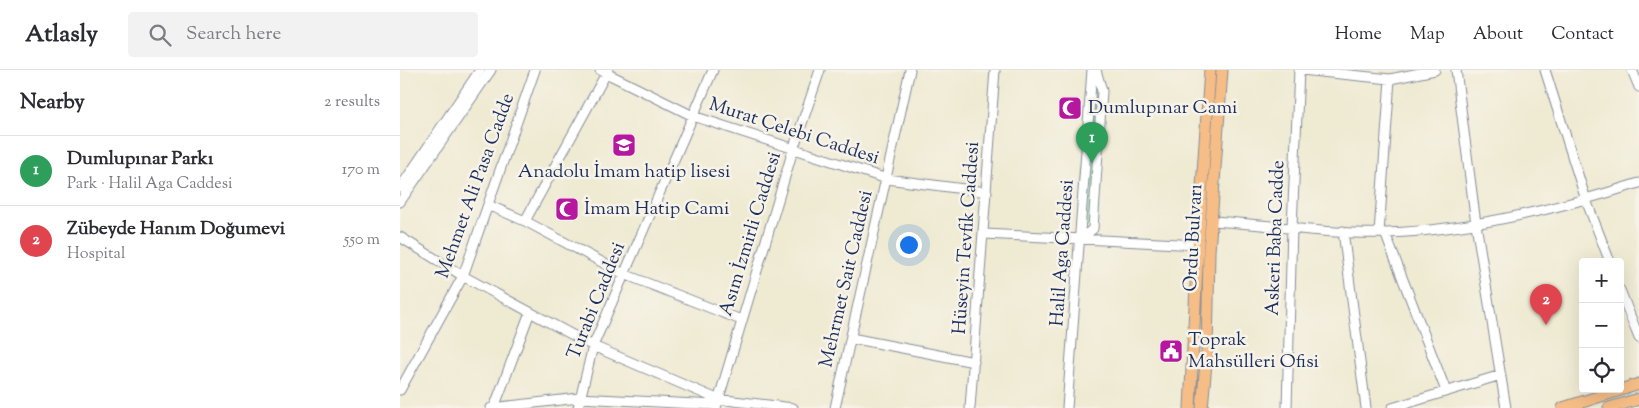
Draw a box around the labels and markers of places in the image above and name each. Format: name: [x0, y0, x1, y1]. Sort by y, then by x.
mosque icon: Dumlupınar Cami: [1057, 95, 1083, 121]
place label: Dumlupınar Cami: [1088, 95, 1238, 122]
pin: 1: [1076, 122, 1108, 163]
school or university icon: Anadolu İmam hatip lisesi: [611, 132, 637, 158]
place label: Anadolu İmam hatip lisesi: [518, 159, 730, 186]
mosque icon: İmam Hatip Cami: [554, 196, 580, 222]
place label: İmam Hatip Cami: [584, 196, 729, 223]
pin: 2: [1530, 284, 1562, 325]
place label: Toprak Mahsülleri Ofisi: [1188, 327, 1319, 376]
public building icon: Toprak Mahsülleri Ofisi: [1158, 338, 1184, 364]

